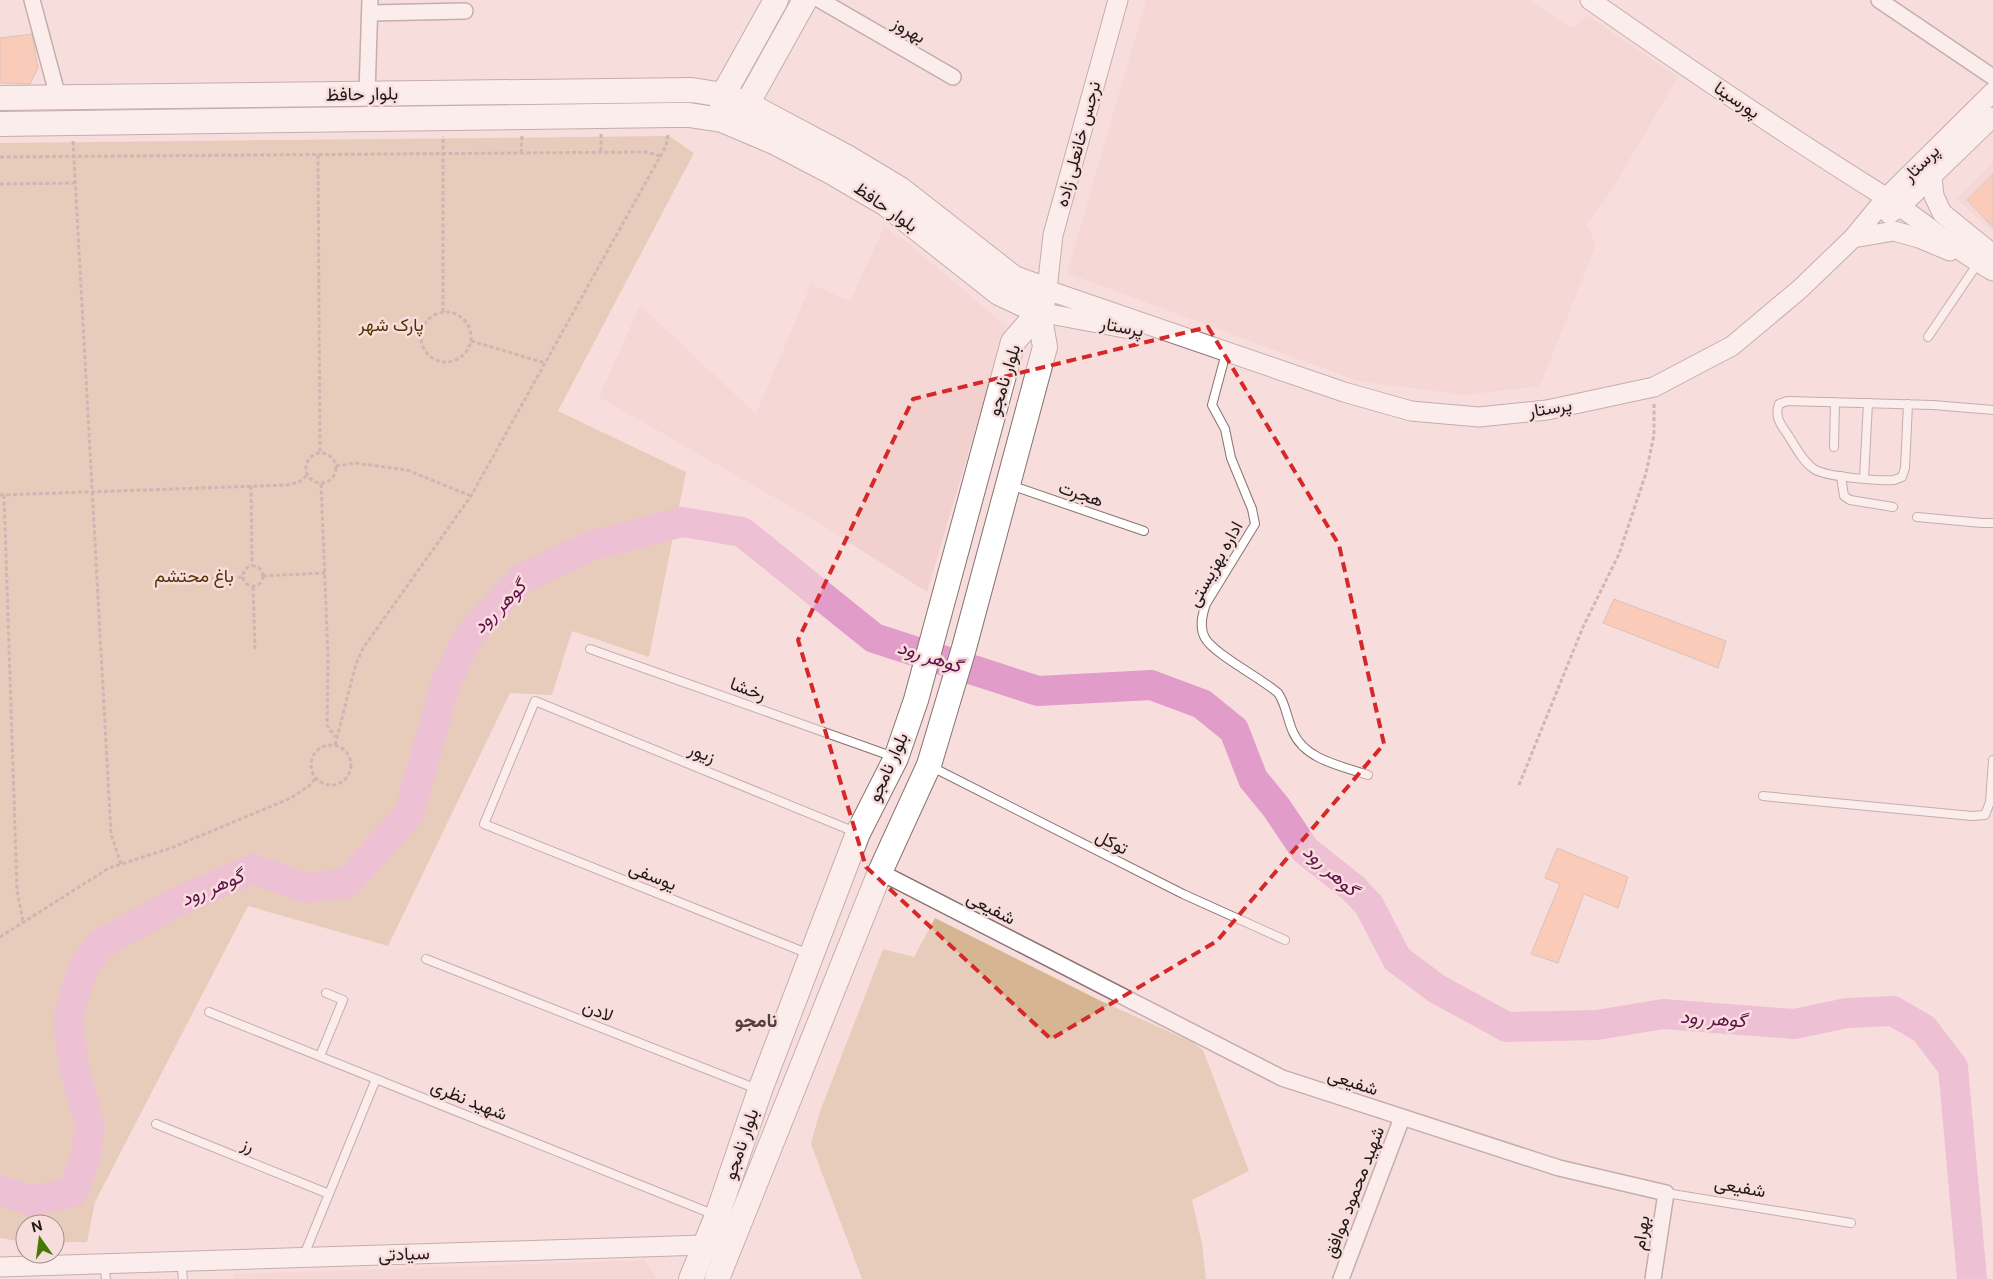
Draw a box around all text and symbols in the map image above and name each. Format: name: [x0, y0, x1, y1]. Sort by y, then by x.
street label: بهروز: [887, 11, 930, 48]
street label: پورسینا: [1709, 77, 1764, 124]
street label: نرجس خانعلی زاده: [1051, 79, 1105, 209]
street label: بلوار حافظ: [326, 82, 398, 106]
street label: پرستار: [1897, 140, 1945, 188]
street label: بلوار حافظ: [850, 177, 922, 237]
street label: پرستار: [1097, 312, 1146, 343]
park label: پارک شهر: [357, 314, 424, 337]
street label: بلوار نامجو: [983, 342, 1025, 418]
street label: پرستار: [1526, 394, 1573, 423]
street label: هجرت: [1056, 476, 1106, 512]
street label: اداره بهزیستی: [1182, 517, 1248, 611]
park label: باغ محتشم: [154, 565, 234, 588]
water label: گوهر رود: [468, 572, 533, 638]
water label: گوهر رود: [895, 635, 968, 679]
street label: رخشا: [727, 672, 769, 706]
street label: بلوار نامجو: [863, 729, 913, 805]
street label: زیور: [684, 737, 719, 768]
street label: توکل: [1092, 825, 1132, 859]
water label: گوهر رود: [1299, 840, 1365, 903]
street label: یوسفی: [626, 857, 680, 895]
water label: گوهر رود: [177, 863, 250, 911]
street label: شفیعی: [963, 886, 1019, 930]
street label: لادن: [580, 995, 616, 1026]
water label: گوهر رود: [1679, 1005, 1750, 1033]
district label: نامجو: [735, 1009, 777, 1033]
street label: شفیعی: [1325, 1064, 1381, 1100]
street label: شهید نظری: [428, 1075, 510, 1125]
street label: بلوار نامجو: [719, 1106, 763, 1182]
street label: شهید محمود موافق: [1319, 1123, 1389, 1261]
street label: رز: [237, 1132, 258, 1157]
street label: شفیعی: [1713, 1172, 1767, 1202]
north arrow: [15, 1214, 65, 1264]
street label: بهرام: [1628, 1214, 1655, 1252]
text: N: [30, 1217, 44, 1235]
street label: سیادتی: [378, 1242, 430, 1266]

